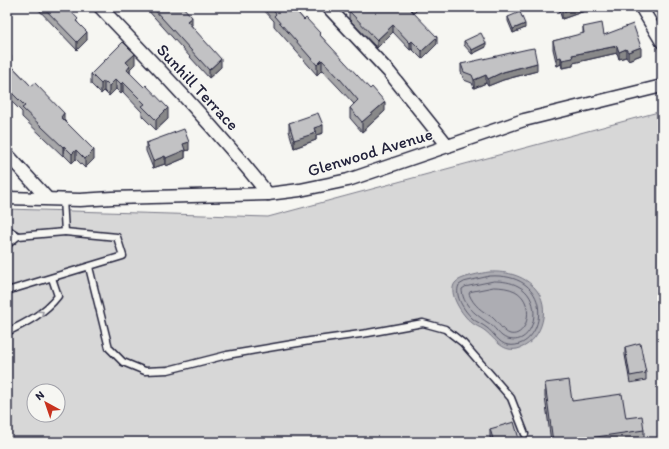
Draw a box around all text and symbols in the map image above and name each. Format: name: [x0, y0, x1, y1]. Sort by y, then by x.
street label: Sunhill Terrace: [153, 40, 243, 134]
street label: Glenwood Avenue: [305, 123, 435, 181]
one-way arrow: [37, 310, 44, 318]
north arrow: [26, 383, 66, 423]
text: N: [33, 388, 47, 403]

